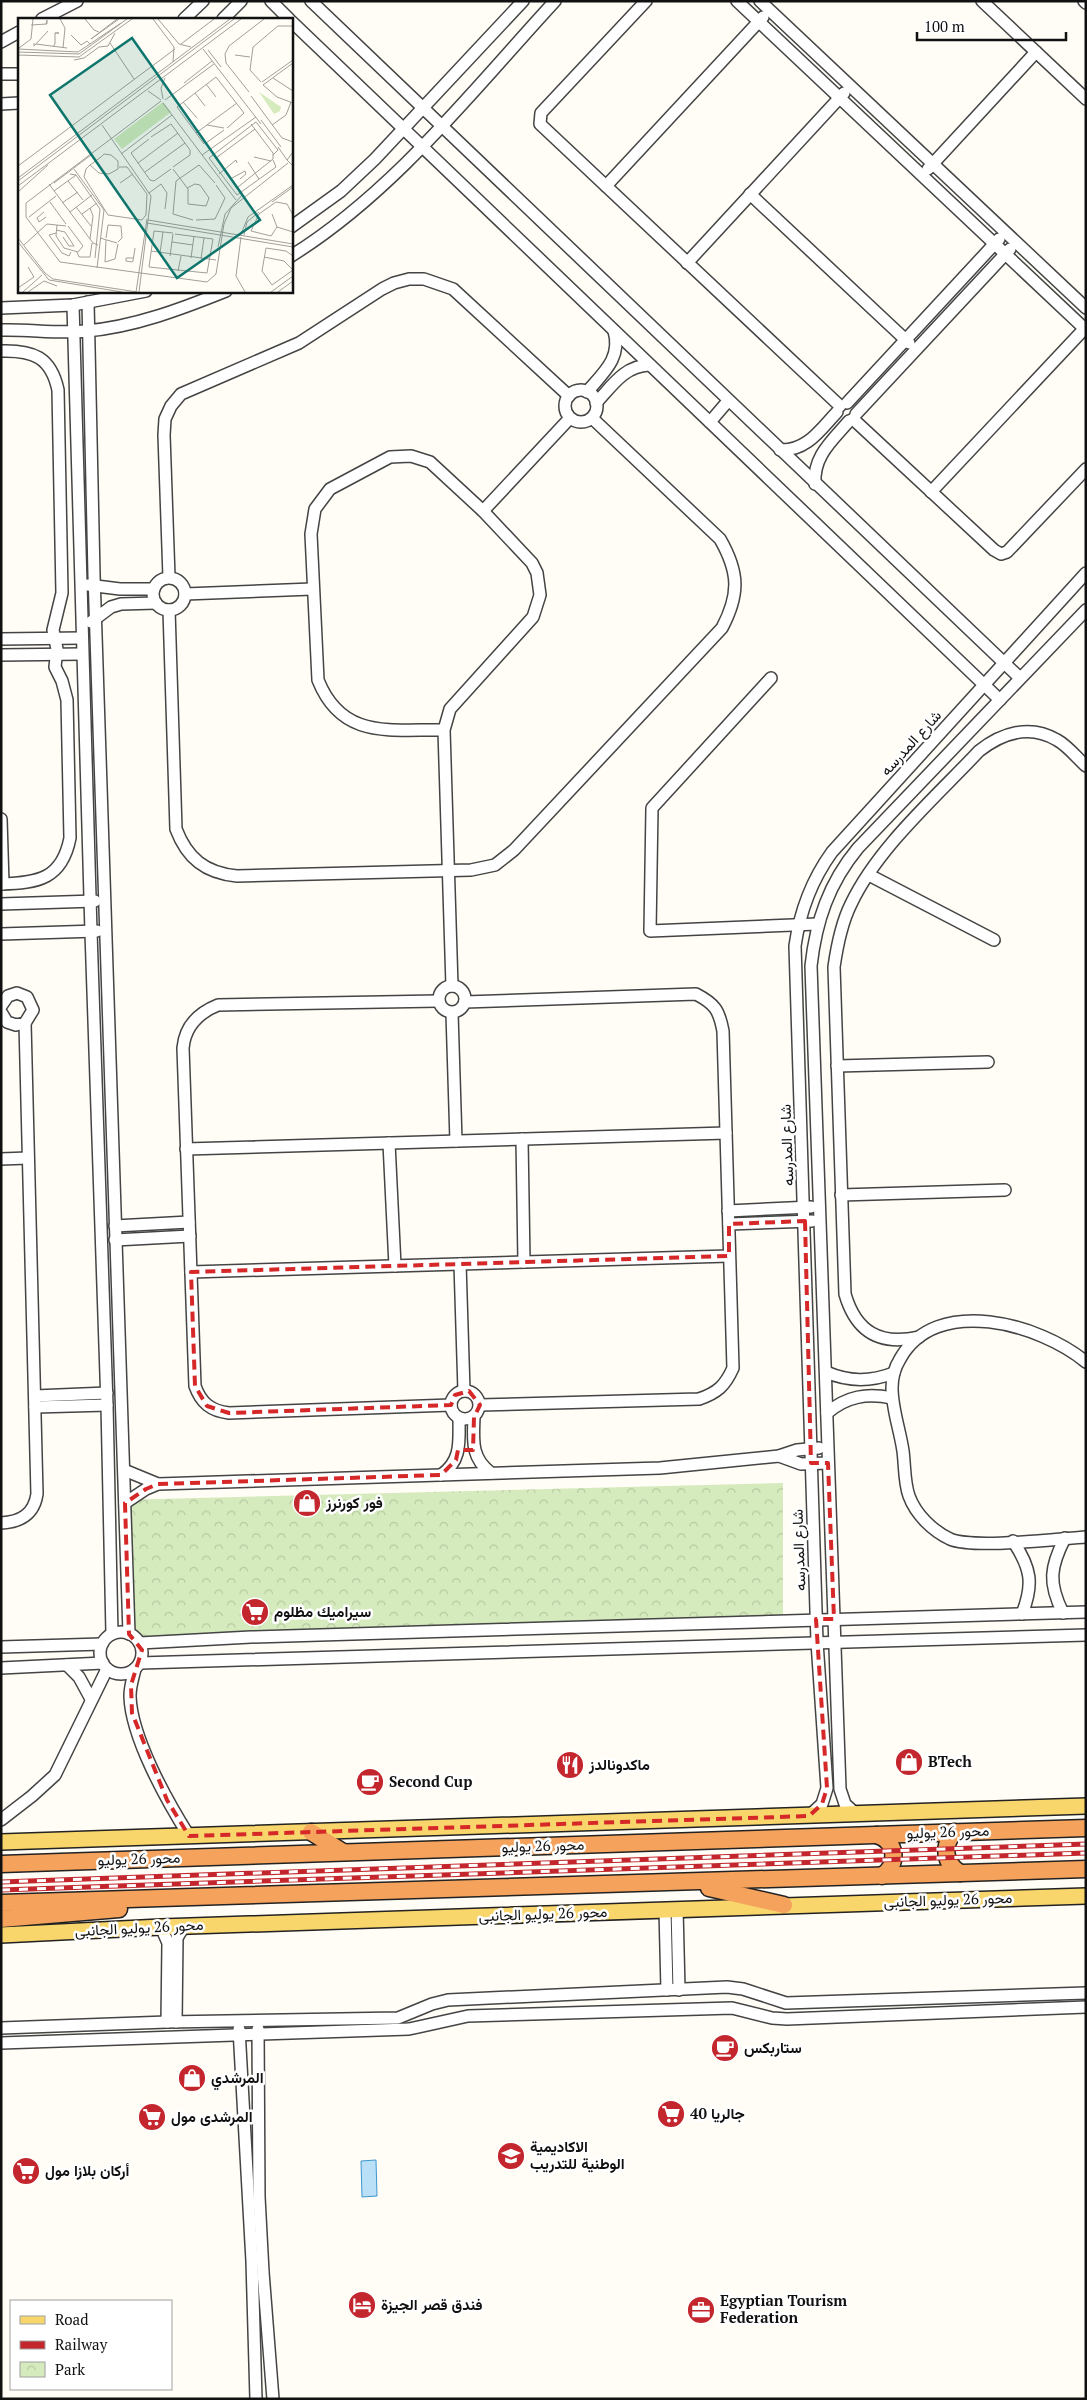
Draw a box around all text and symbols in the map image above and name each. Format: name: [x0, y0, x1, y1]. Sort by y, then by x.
scale bar: [917, 10, 1066, 42]
text: 100 m: [924, 16, 965, 36]
inset map: [18, 18, 292, 292]
street label: شارع المدرسه: [875, 705, 947, 781]
street label: شارع المدرسه: [775, 1104, 799, 1186]
shop icon: فور كورنرز: [292, 1488, 322, 1518]
place label: فور كورنرز: [325, 1492, 383, 1512]
street label: شارع المدرسه: [787, 1509, 811, 1591]
supermarket icon: سيراميك مظلوم: [240, 1597, 270, 1627]
place label: سيراميك مظلوم: [274, 1601, 371, 1622]
shop icon: BTech: [894, 1747, 924, 1777]
restaurant icon: ماكدونالدز: [555, 1750, 585, 1780]
place label: BTech: [928, 1751, 972, 1771]
place label: ماكدونالدز: [588, 1754, 650, 1774]
cafe icon: Second Cup: [355, 1767, 385, 1797]
place label: Second Cup: [389, 1771, 472, 1791]
street label: محور 26 يوليو: [906, 1820, 990, 1842]
street label: محور 26 يوليو: [501, 1834, 585, 1856]
street label: محور 26 يوليو: [97, 1847, 181, 1869]
street label: محور 26 يوليو الجانبى: [883, 1887, 1013, 1912]
street label: محور 26 يوليو الجانبى: [478, 1901, 608, 1926]
street label: محور 26 يوليو الجانبى: [74, 1914, 204, 1941]
cafe icon: ستاربكس: [710, 2033, 740, 2063]
place label: ستاربكس: [744, 2037, 802, 2057]
shop icon: المرشدي: [177, 2063, 207, 2093]
place label: المرشدي: [211, 2067, 264, 2091]
supermarket icon: جالريا 40: [656, 2099, 686, 2129]
supermarket icon: المرشدى مول: [137, 2102, 167, 2132]
place label: جالريا 40: [690, 2103, 745, 2123]
place label: المرشدى مول: [171, 2106, 253, 2126]
place label: الاكاديمية الوطنية للتدريب: [530, 2136, 625, 2173]
school or university icon: الاكاديمية الوطنية للتدريب: [496, 2141, 526, 2171]
supermarket icon: أركان بلازا مول: [11, 2156, 41, 2186]
place label: أركان بلازا مول: [45, 2160, 129, 2180]
hotel icon: فندق قصر الجيزة: [347, 2290, 377, 2320]
place label: Egyptian Tourism Federation: [720, 2290, 847, 2327]
place label: فندق قصر الجيزة: [381, 2294, 482, 2314]
office icon: Egyptian Tourism Federation: [686, 2295, 716, 2325]
legend: [10, 2300, 172, 2390]
text: Road: [55, 2309, 88, 2329]
text: Railway: [55, 2334, 108, 2354]
text: Park: [55, 2359, 85, 2379]

